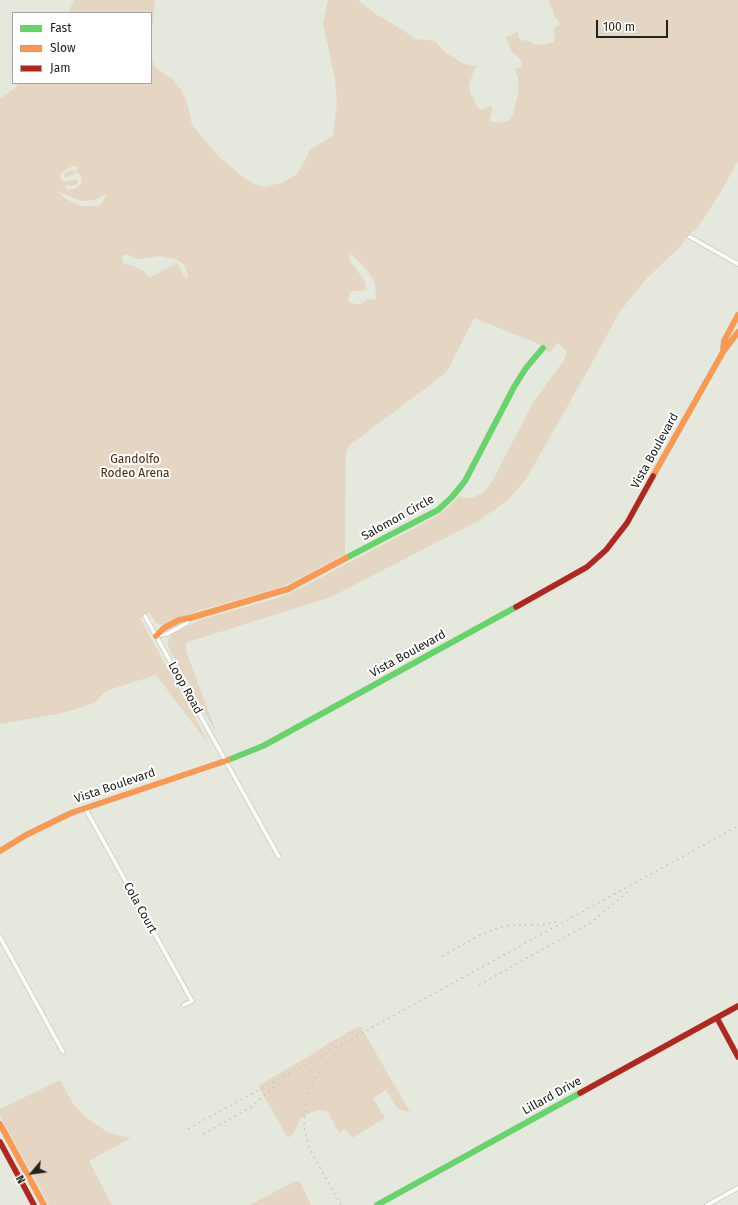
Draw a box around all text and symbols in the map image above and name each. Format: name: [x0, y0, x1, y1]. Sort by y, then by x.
legend: [12, 12, 152, 84]
scale bar: [598, 12, 670, 38]
text: 100 m: [603, 20, 635, 34]
text: Fast: [50, 21, 72, 35]
text: Slow: [50, 41, 76, 55]
text: Jam: [50, 61, 70, 75]
street label: Vista Boulevard: [628, 411, 682, 491]
park label: Gandolfo Rodeo Arena: [100, 453, 170, 481]
street label: Salomon Circle: [359, 492, 437, 544]
street label: Vista Boulevard: [368, 627, 448, 681]
street label: Loop Road: [165, 659, 205, 717]
street label: Vista Boulevard: [73, 765, 157, 807]
street label: Cola Court: [120, 880, 160, 936]
street label: Lillard Drive: [520, 1074, 584, 1118]
north arrow: [12, 1153, 52, 1193]
text: N: [14, 1173, 29, 1185]

